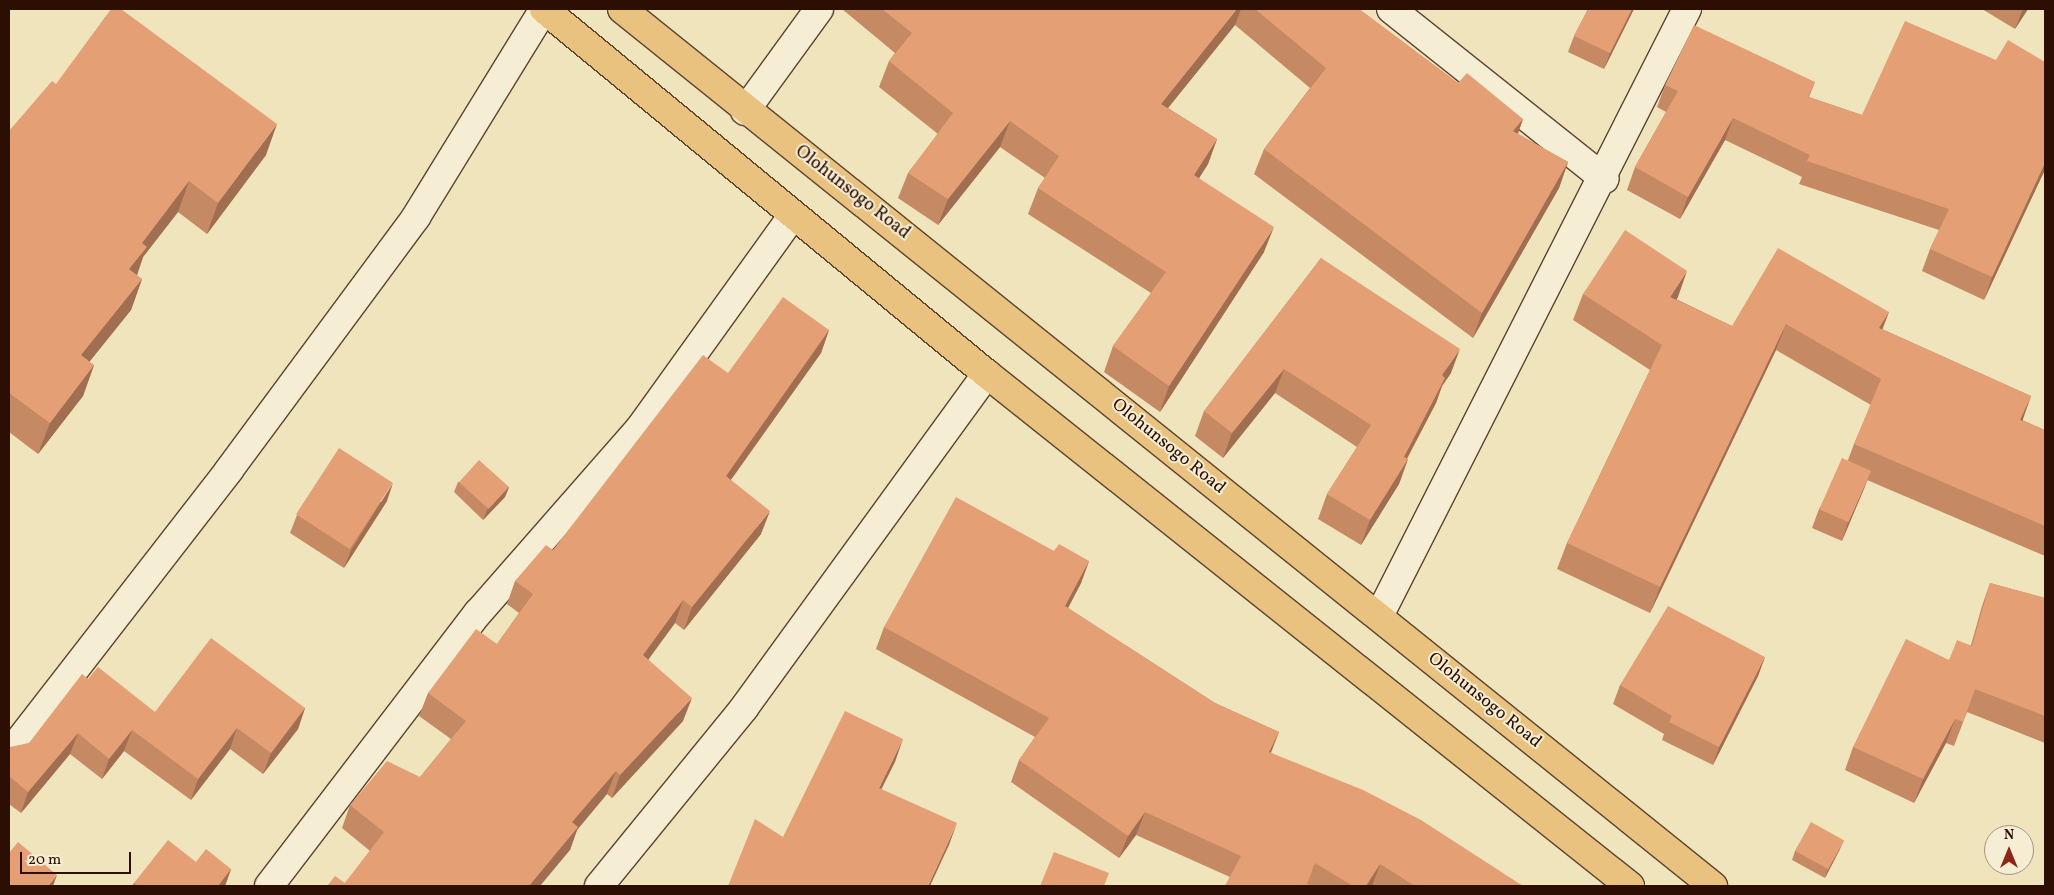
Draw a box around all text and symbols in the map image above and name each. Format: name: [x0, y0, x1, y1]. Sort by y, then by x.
street label: Olohunsogo Road: [790, 141, 914, 245]
street label: Olohunsogo Road: [1107, 395, 1229, 499]
street label: Olohunsogo Road: [1423, 649, 1545, 753]
north arrow: [1984, 825, 2034, 875]
text: N: [2004, 826, 2014, 845]
scale bar: [22, 842, 134, 874]
text: 20 m: [28, 850, 61, 871]

